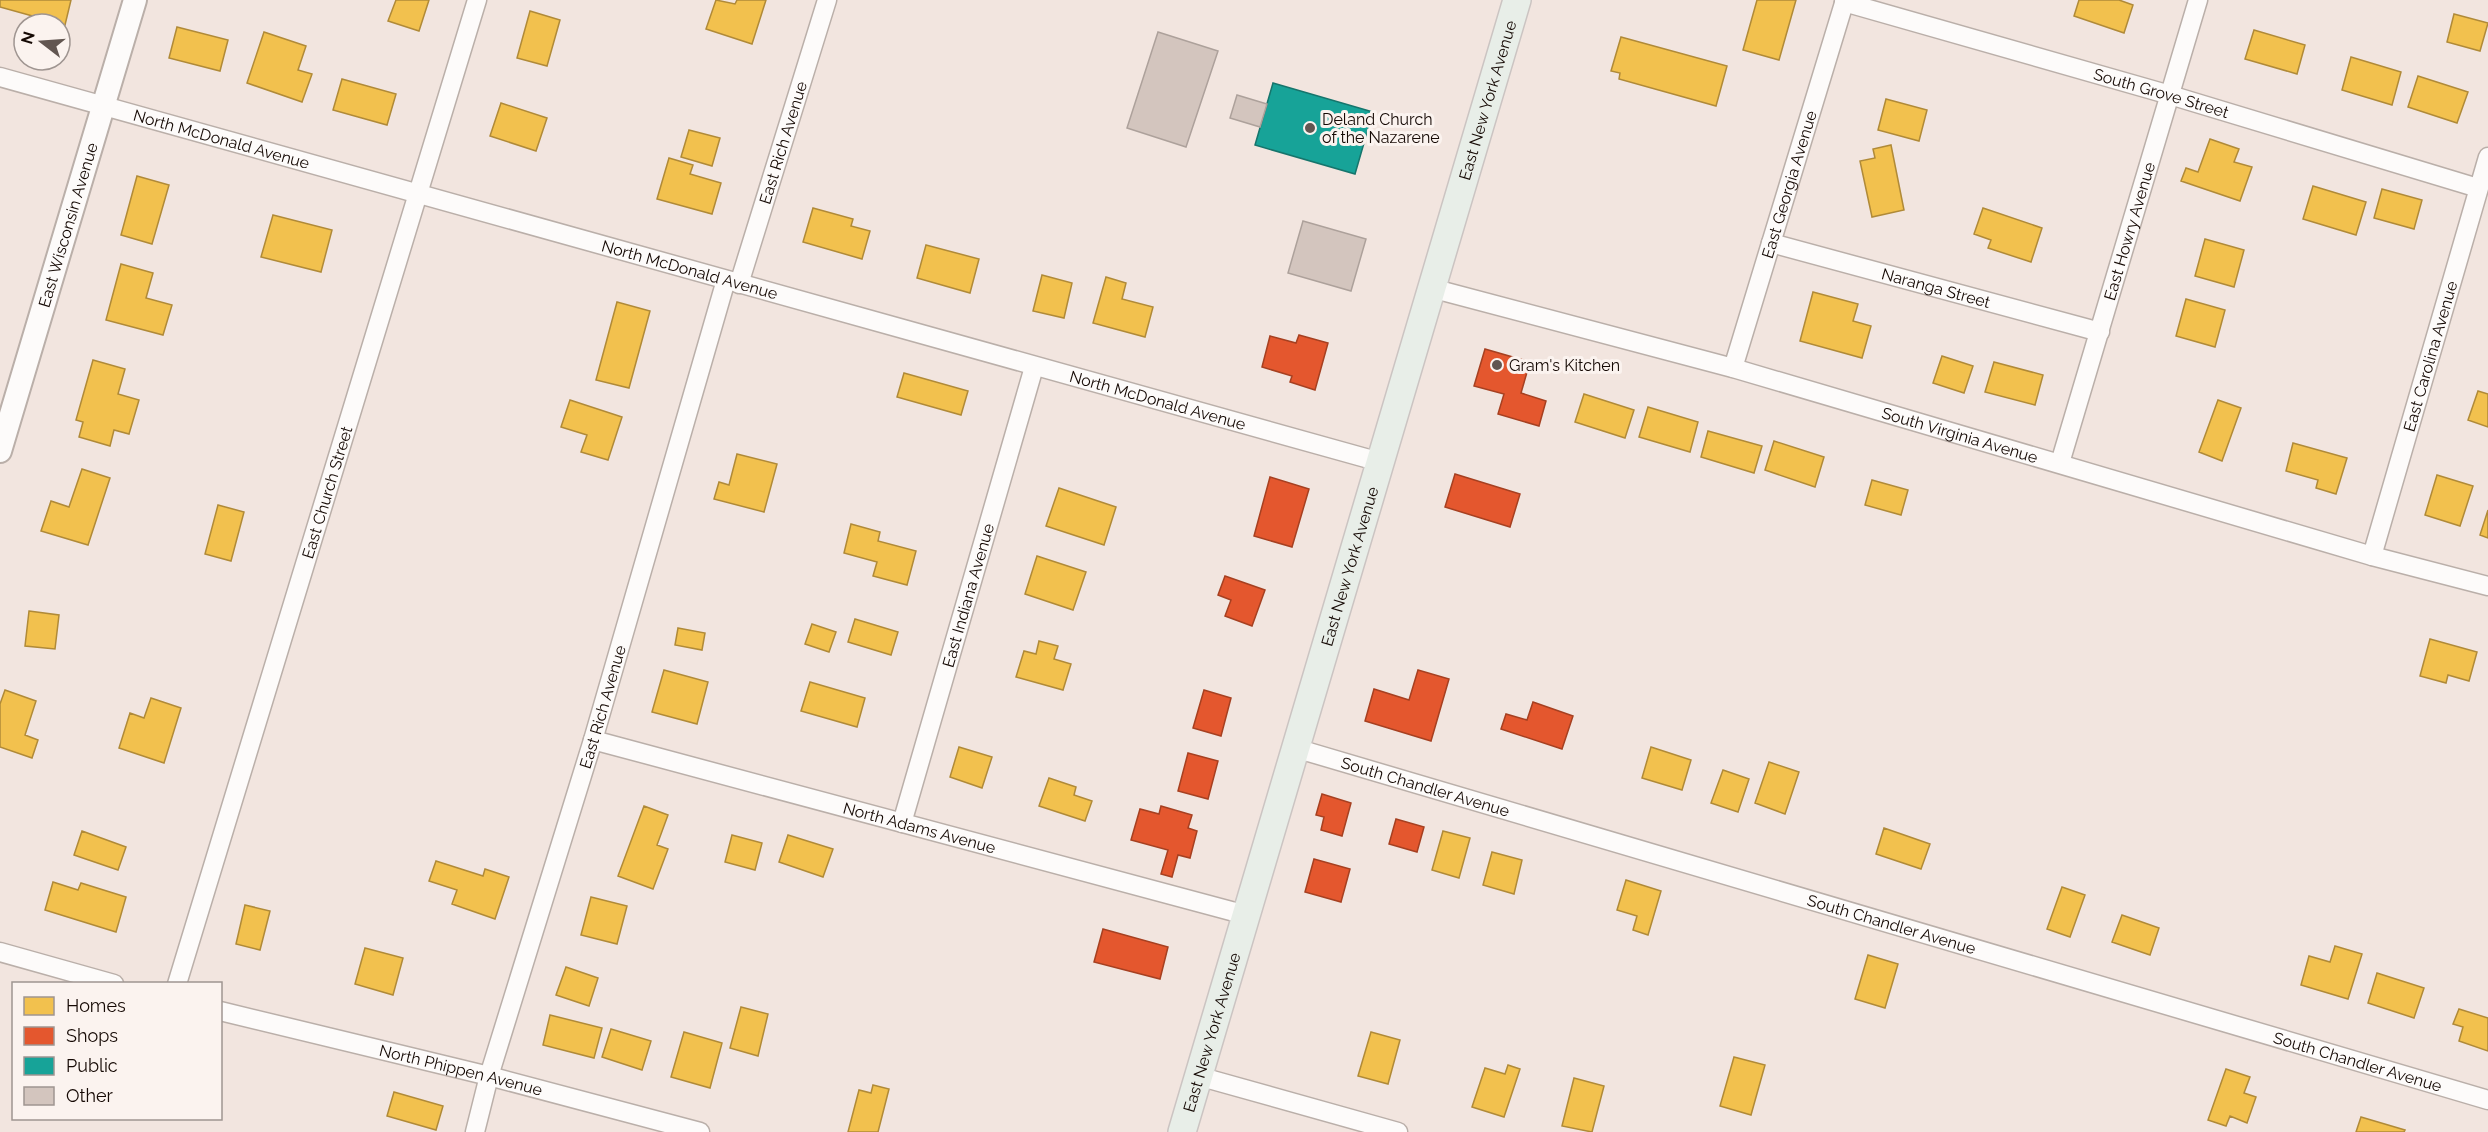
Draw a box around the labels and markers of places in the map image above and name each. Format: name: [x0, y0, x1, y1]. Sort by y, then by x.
place label: Deland Church of the Nazarene: [1322, 110, 1440, 147]
marker: Deland Church of the Nazarene: [1303, 121, 1317, 135]
place label: Gram's Kitchen: [1509, 356, 1620, 375]
marker: Gram's Kitchen: [1490, 358, 1504, 372]

